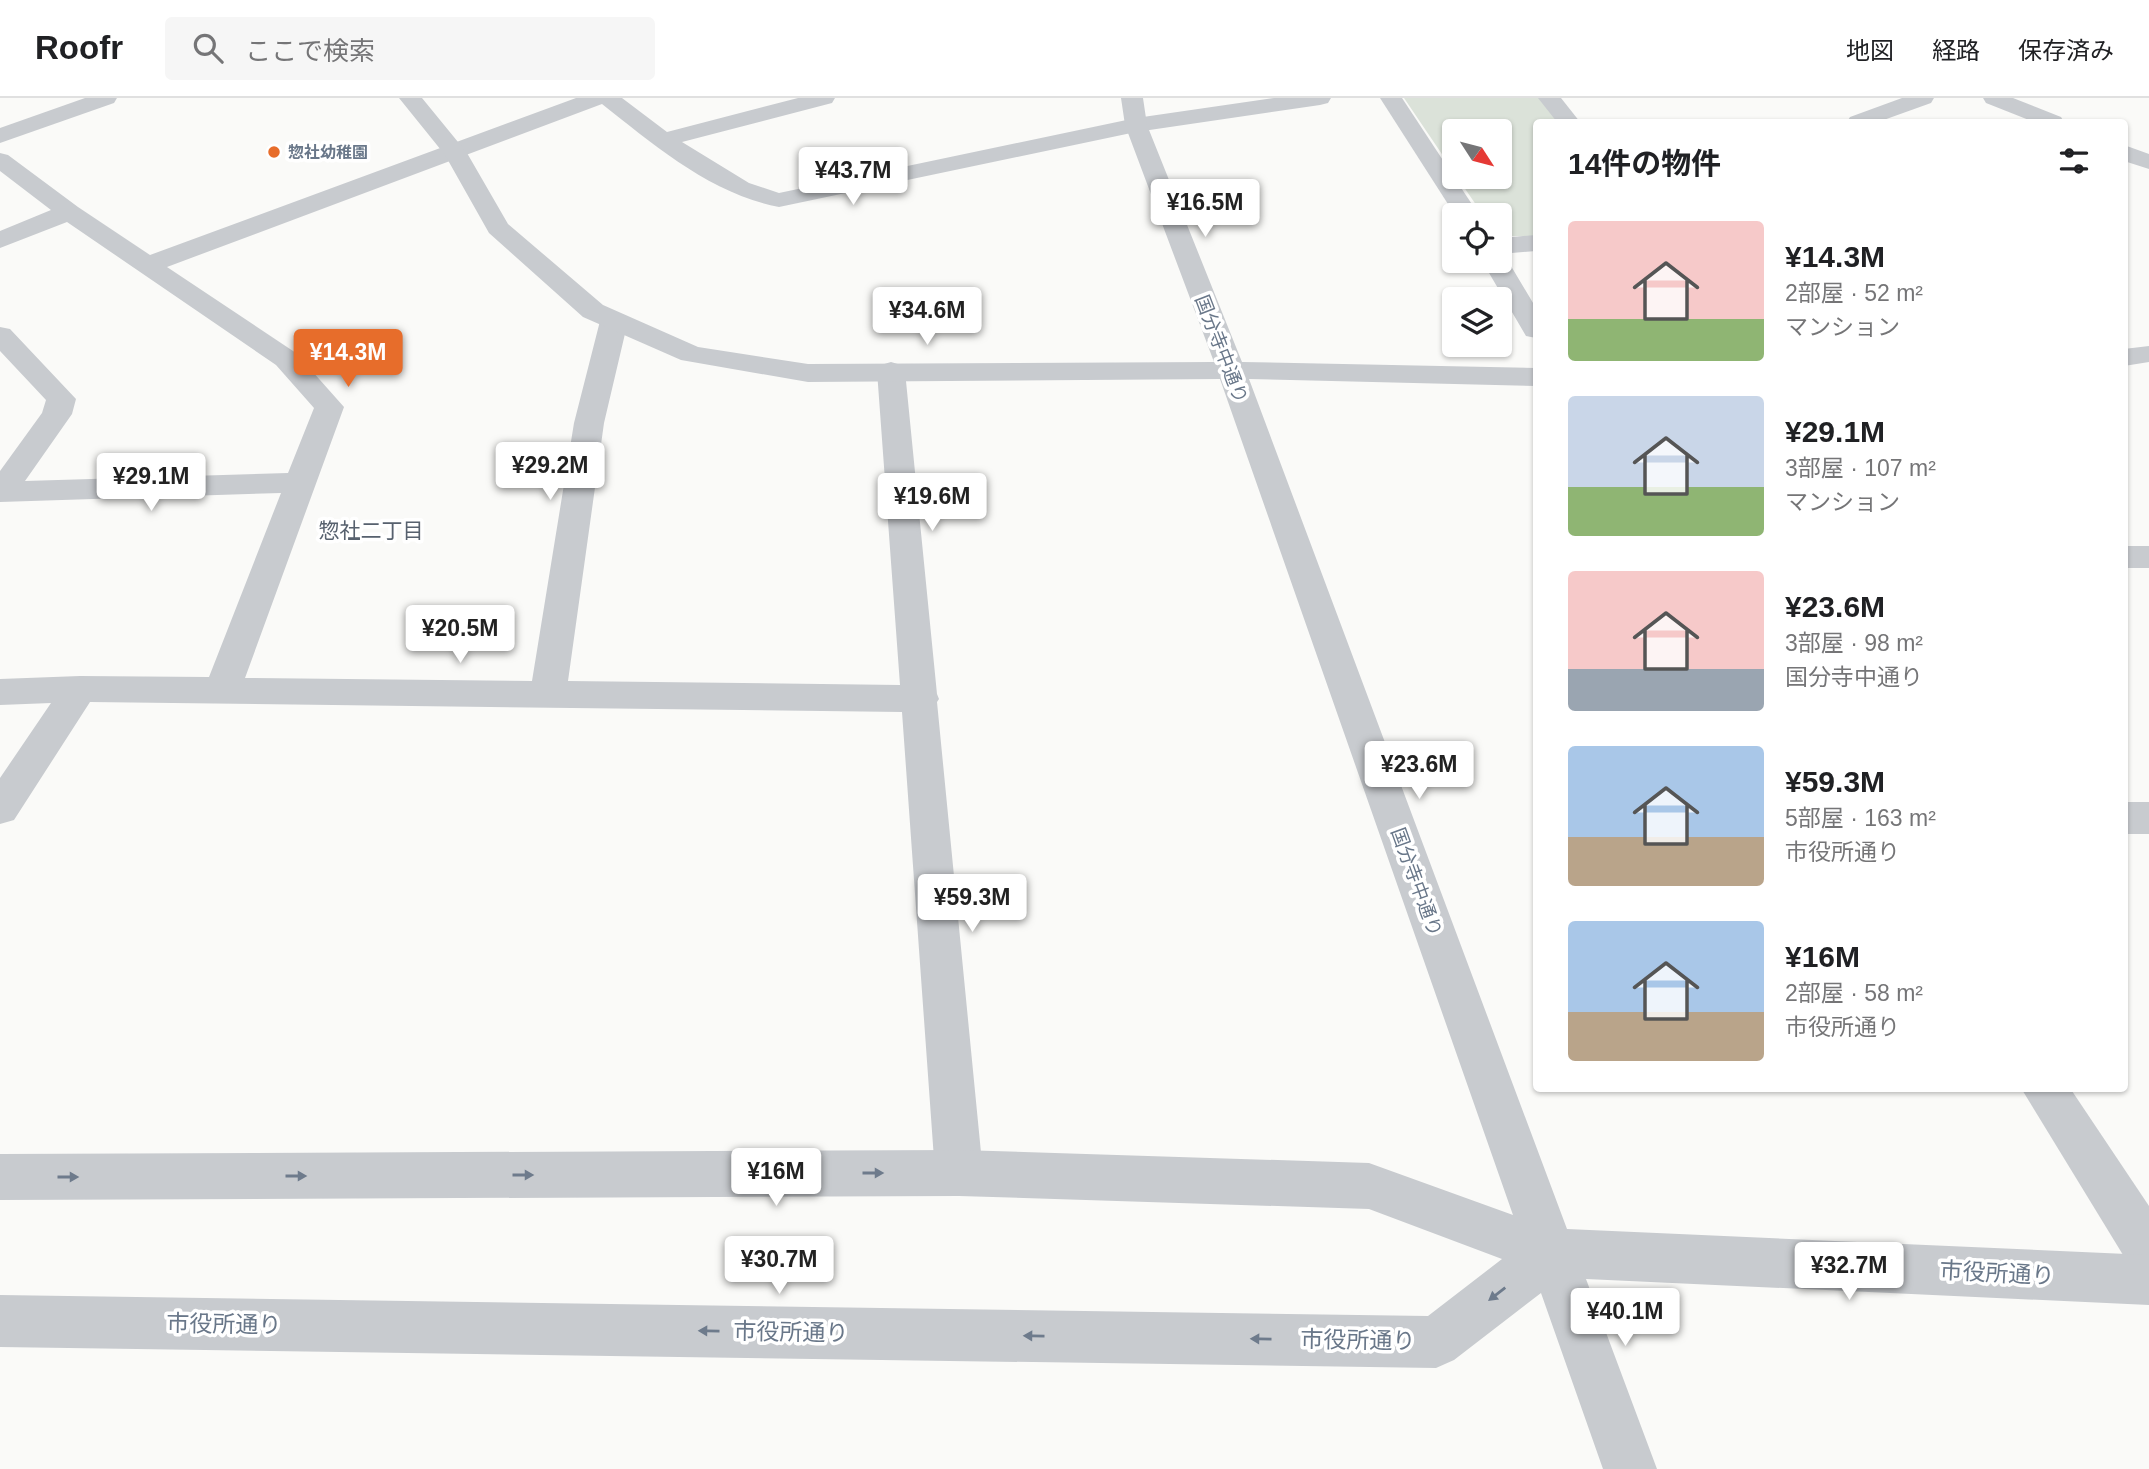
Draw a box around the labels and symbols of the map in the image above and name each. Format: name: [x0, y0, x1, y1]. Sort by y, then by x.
north arrow: [1442, 119, 1512, 189]
place label: 惣社幼稚園: [288, 143, 368, 161]
marker: 惣社幼稚園: [266, 144, 282, 160]
pin: ¥43.7M: [796, 148, 910, 207]
pin: ¥16.5M: [1148, 180, 1262, 239]
pin: ¥34.6M: [870, 288, 984, 347]
street label: 国分寺中通り: [1191, 292, 1252, 406]
pin: ¥14.3M: [291, 330, 405, 389]
pin: ¥29.2M: [493, 442, 607, 502]
pin: ¥29.1M: [94, 454, 208, 513]
pin: ¥19.6M: [875, 474, 989, 533]
district label: 惣社二丁目: [319, 519, 424, 542]
pin: ¥20.5M: [403, 606, 517, 665]
pin: ¥23.6M: [1362, 742, 1476, 801]
street label: 国分寺中通り: [1387, 825, 1446, 939]
pin: ¥59.3M: [915, 874, 1029, 934]
pin: ¥16M: [735, 1148, 817, 1208]
one-way arrow: [862, 1167, 884, 1179]
one-way arrow: [512, 1169, 534, 1181]
one-way arrow: [285, 1170, 307, 1182]
one-way arrow: [57, 1171, 79, 1183]
pin: ¥30.7M: [722, 1236, 836, 1296]
pin: ¥32.7M: [1792, 1242, 1906, 1302]
street label: 市役所通り: [1939, 1257, 2055, 1289]
one-way arrow: [1489, 1287, 1507, 1302]
pin: ¥40.1M: [1568, 1288, 1682, 1348]
street label: 市役所通り: [166, 1310, 282, 1338]
street label: 市役所通り: [733, 1318, 849, 1346]
one-way arrow: [697, 1325, 719, 1337]
street label: 市役所通り: [1300, 1326, 1416, 1354]
one-way arrow: [1023, 1330, 1045, 1342]
one-way arrow: [1250, 1333, 1272, 1345]

